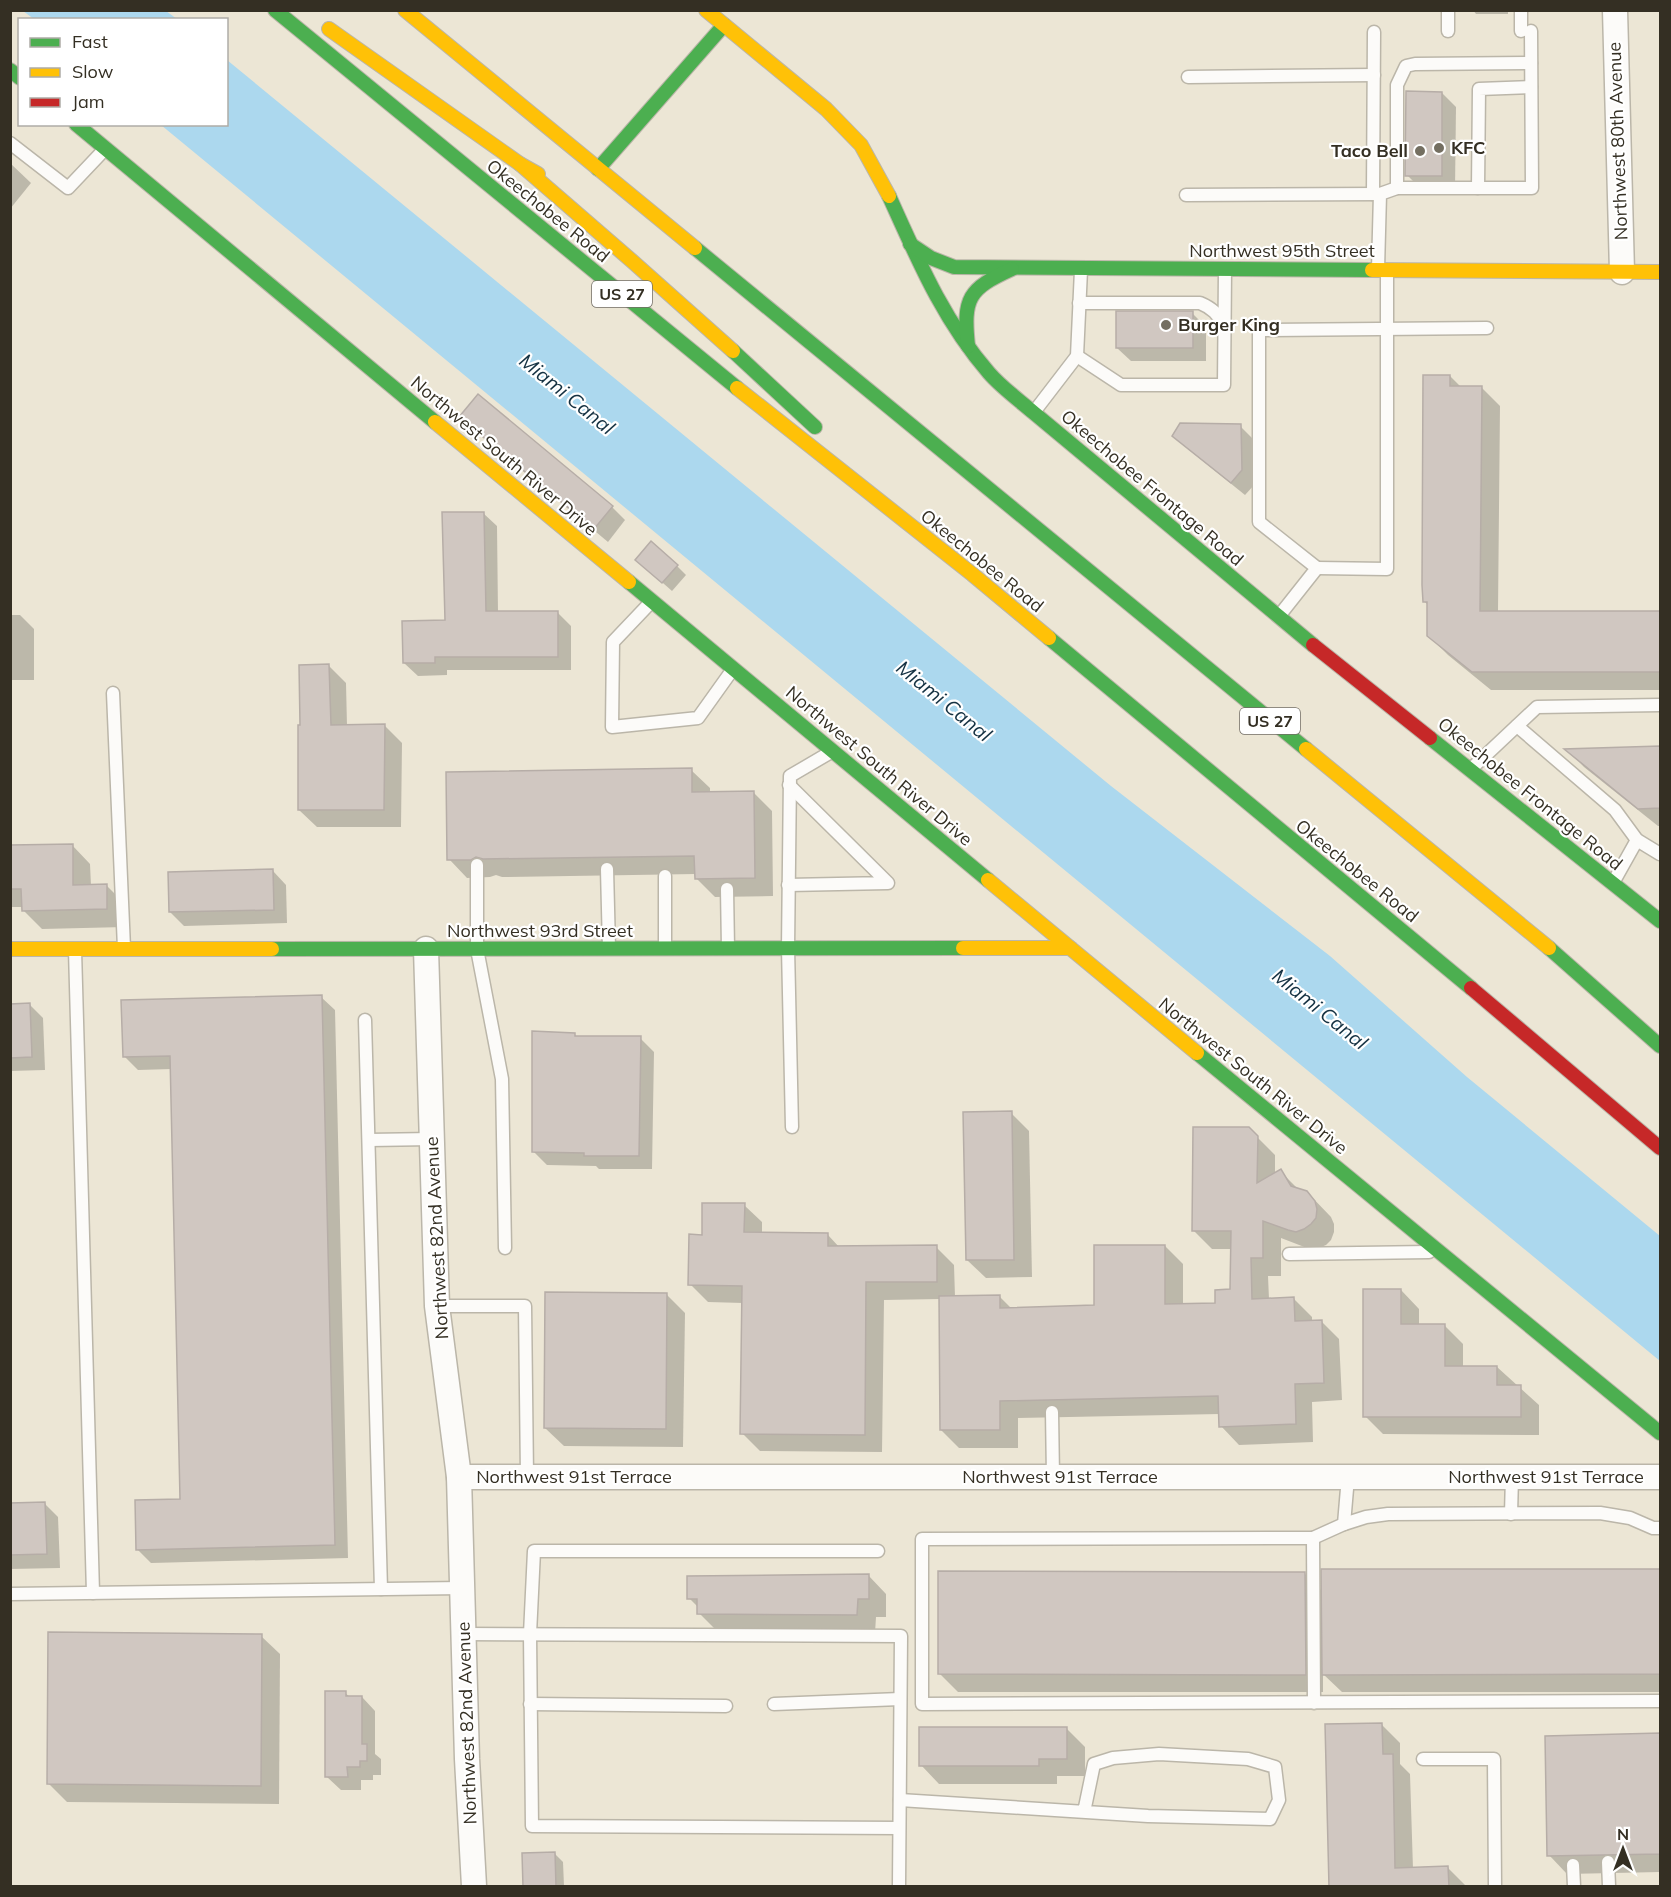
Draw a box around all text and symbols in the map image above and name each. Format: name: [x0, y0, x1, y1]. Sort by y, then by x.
legend: [18, 18, 228, 126]
text: Fast: [72, 30, 108, 53]
street label: Northwest 80th Avenue: [1603, 41, 1632, 241]
text: Slow: [72, 60, 114, 83]
text: Jam: [72, 90, 105, 113]
place label: KFC: [1451, 136, 1485, 159]
place label: Taco Bell: [1331, 139, 1408, 162]
marker: KFC: [1432, 141, 1446, 155]
marker: Taco Bell: [1413, 144, 1427, 158]
street label: Okeechobee Road: [482, 154, 614, 267]
street label: Northwest 95th Street: [1189, 239, 1375, 262]
road number: US 27: [592, 281, 652, 307]
place label: Burger King: [1178, 313, 1280, 336]
marker: Burger King: [1159, 318, 1173, 332]
water label: Miami Canal: [515, 348, 620, 440]
street label: Northwest South River Drive: [406, 371, 602, 541]
street label: Okeechobee Frontage Road: [1056, 405, 1248, 571]
street label: Okeechobee Road: [916, 504, 1048, 617]
water label: Miami Canal: [892, 655, 997, 747]
street label: Northwest South River Drive: [781, 681, 977, 851]
road number: US 27: [1240, 708, 1300, 734]
street label: Okeechobee Frontage Road: [1433, 712, 1627, 875]
street label: Okeechobee Road: [1291, 814, 1423, 927]
street label: Northwest 93rd Street: [447, 919, 633, 942]
water label: Miami Canal: [1268, 963, 1373, 1055]
street label: Northwest South River Drive: [1154, 992, 1353, 1159]
street label: Northwest 82nd Avenue: [420, 1136, 453, 1340]
street label: Northwest 91st Terrace: [476, 1465, 672, 1488]
street label: Northwest 91st Terrace: [962, 1465, 1158, 1488]
street label: Northwest 91st Terrace: [1448, 1465, 1644, 1488]
street label: Northwest 82nd Avenue: [451, 1621, 482, 1825]
north arrow: [1593, 1819, 1653, 1879]
text: N: [1617, 1824, 1629, 1844]

